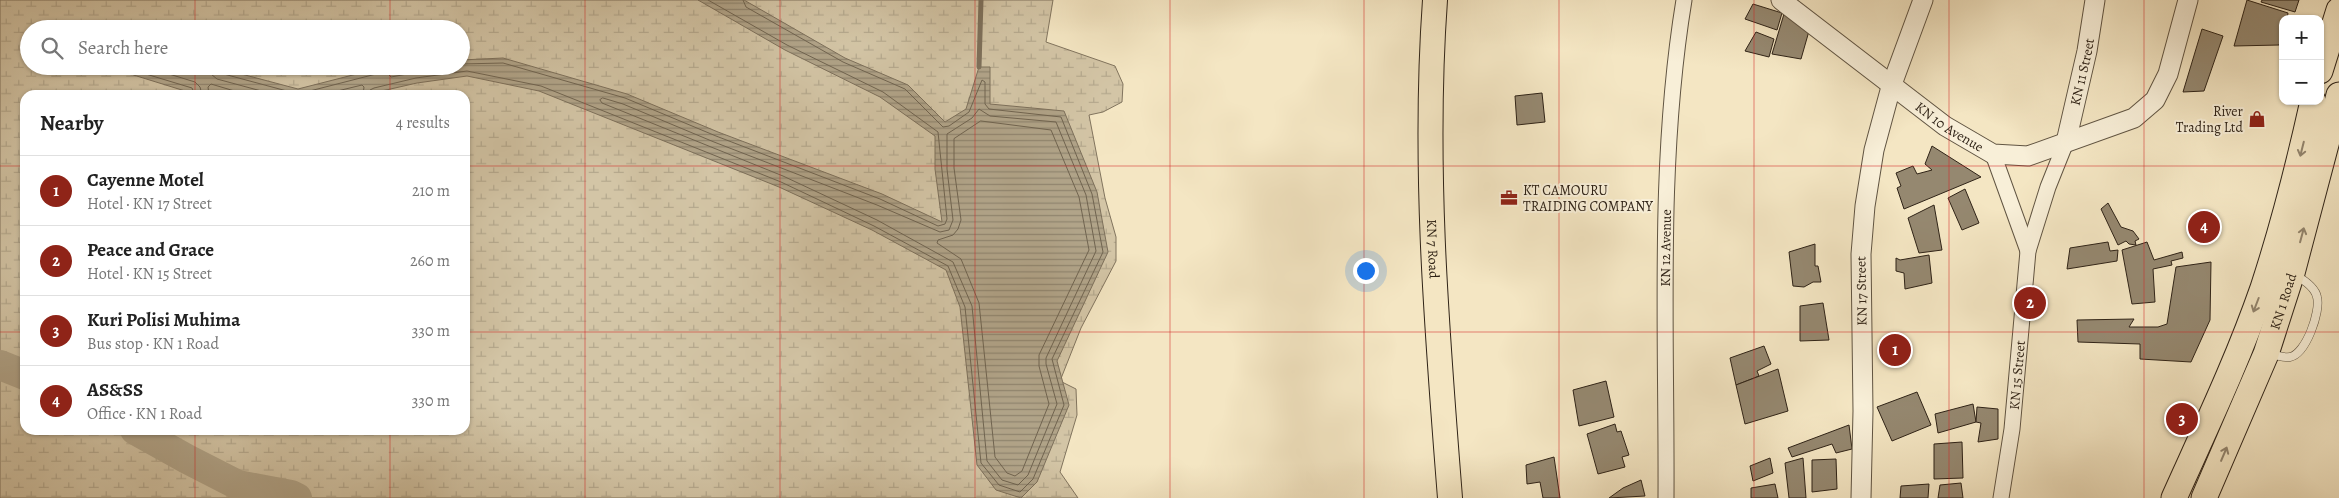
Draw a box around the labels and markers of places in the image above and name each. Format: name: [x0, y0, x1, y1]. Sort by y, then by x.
place label: River Trading Ltd: [2176, 102, 2244, 137]
shop icon: River Trading Ltd: [2247, 109, 2267, 129]
place label: KT CAMOURU TRAIDING COMPANY: [1523, 181, 1653, 216]
office icon: KT CAMOURU TRAIDING COMPANY: [1499, 188, 1519, 208]
pin: 4: [2188, 208, 2220, 246]
pin: 2: [2014, 284, 2046, 322]
pin: 1: [1879, 331, 1911, 369]
pin: 3: [2166, 400, 2198, 438]

